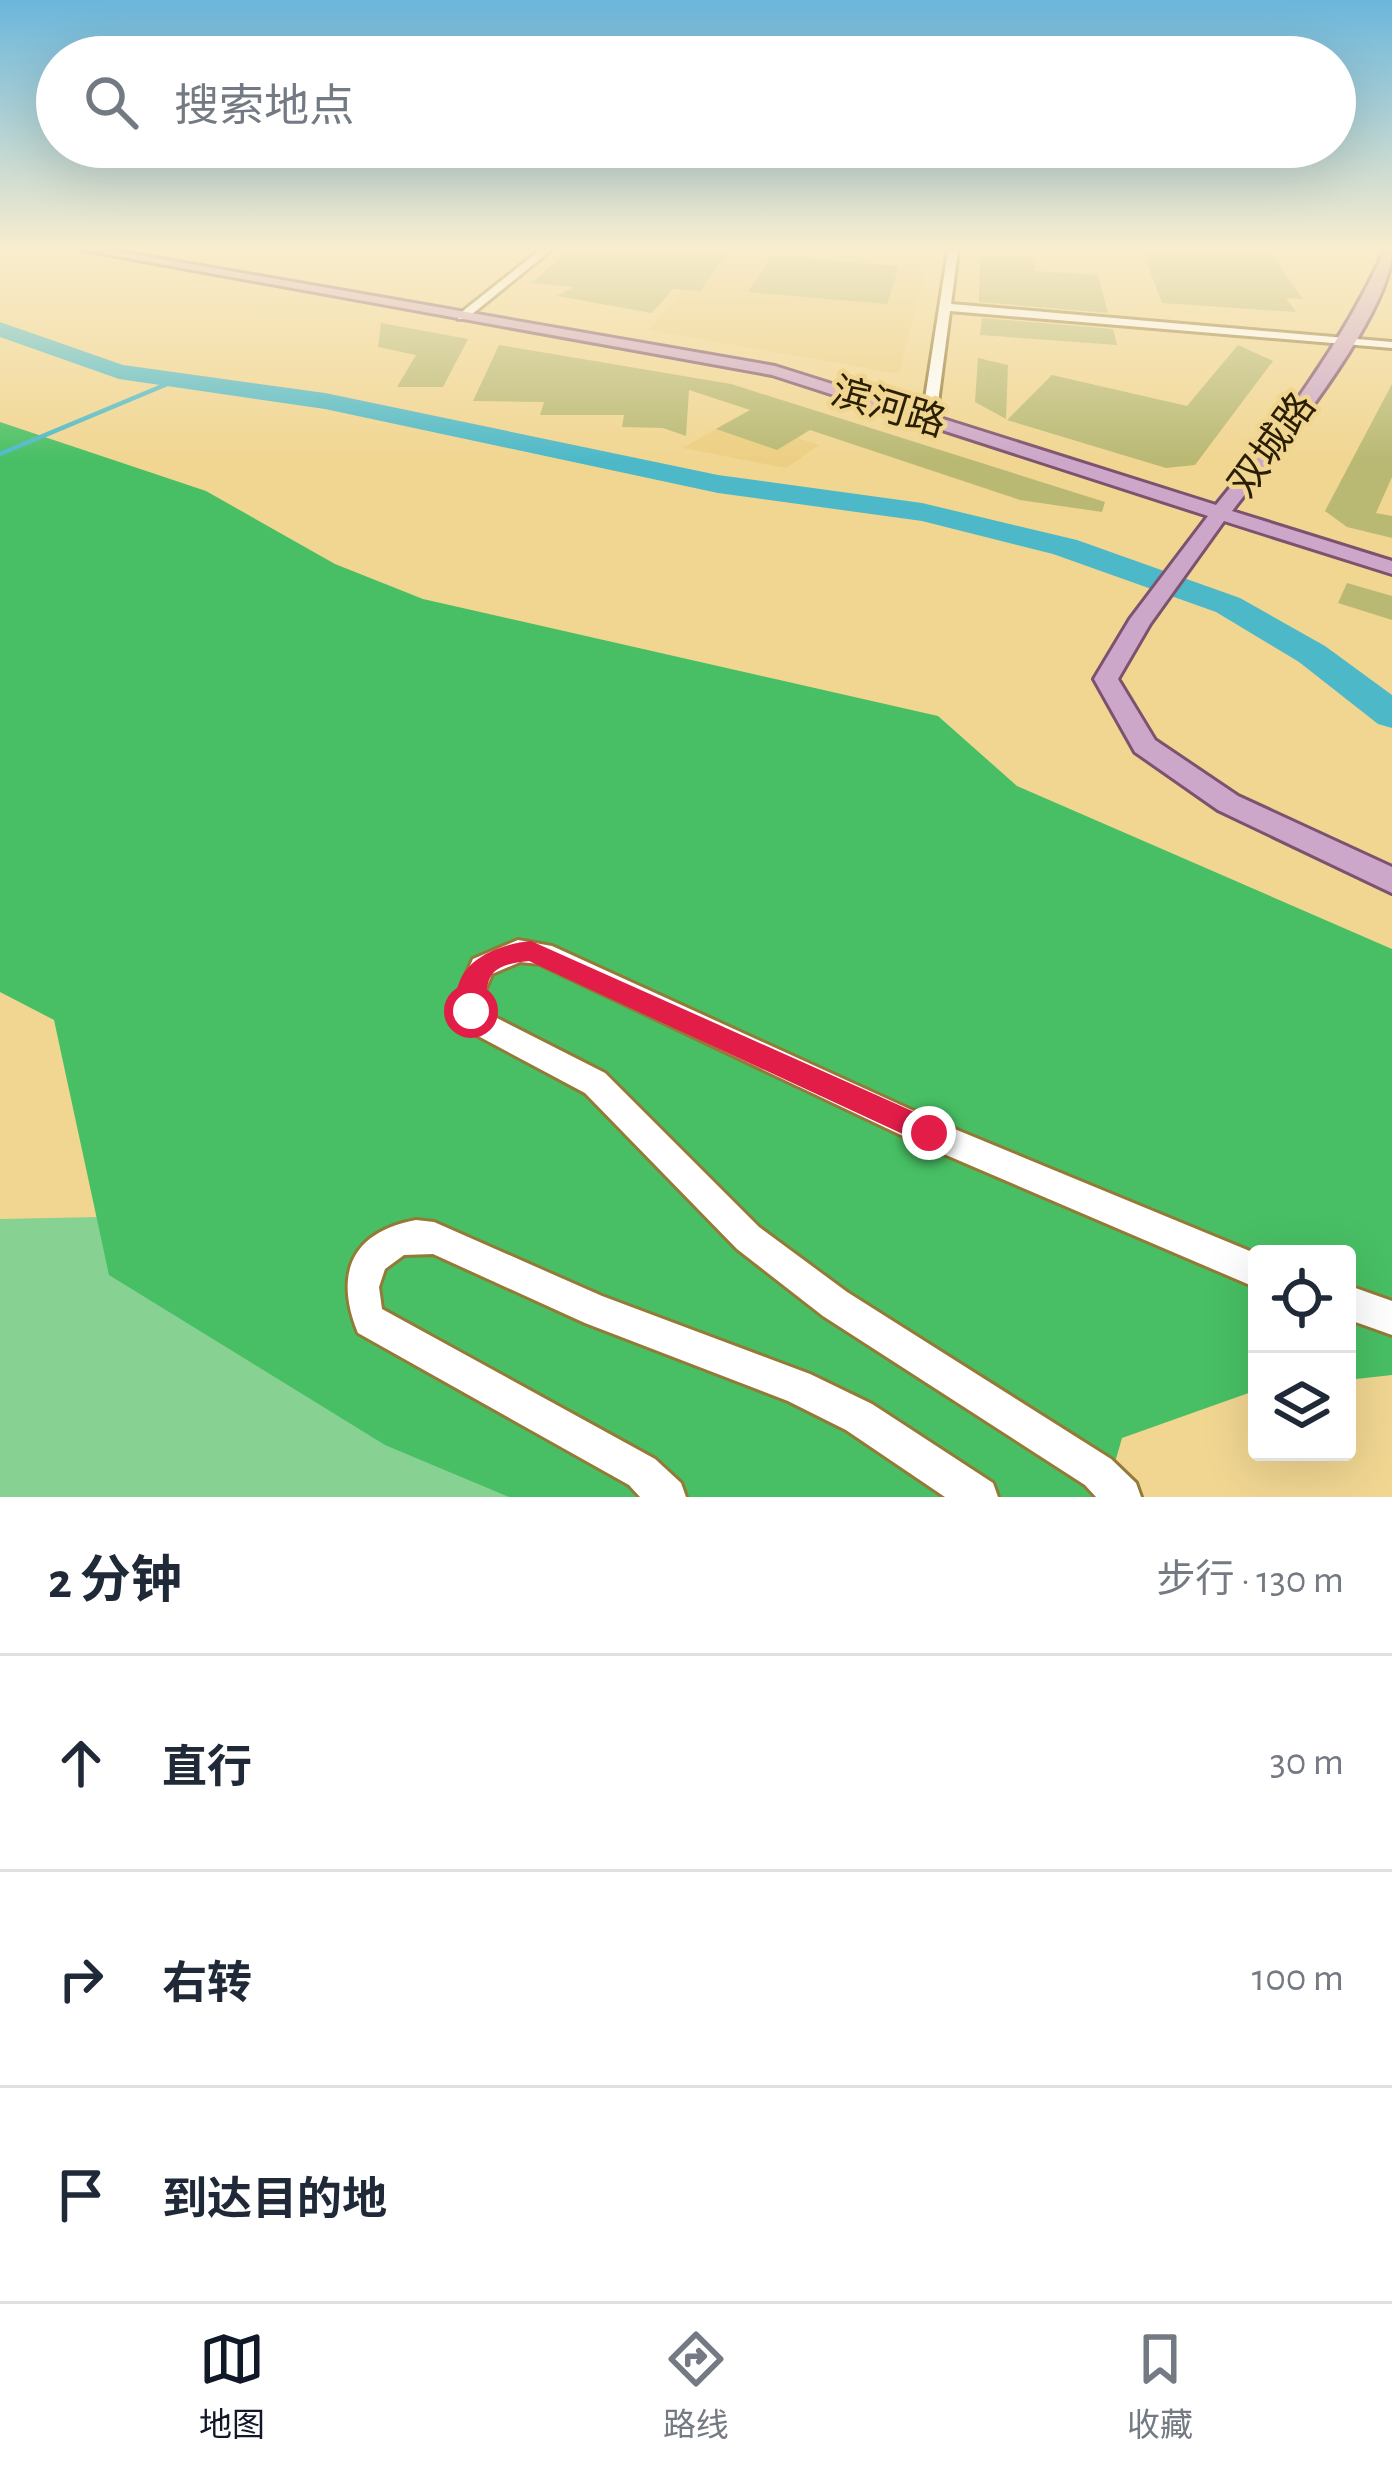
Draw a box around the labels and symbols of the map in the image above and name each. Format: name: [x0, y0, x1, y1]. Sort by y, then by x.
street label: 滨河路: [827, 371, 951, 444]
street label: 双城路: [1221, 385, 1323, 504]
route start: [444, 984, 498, 1038]
route end: [902, 1106, 956, 1160]

